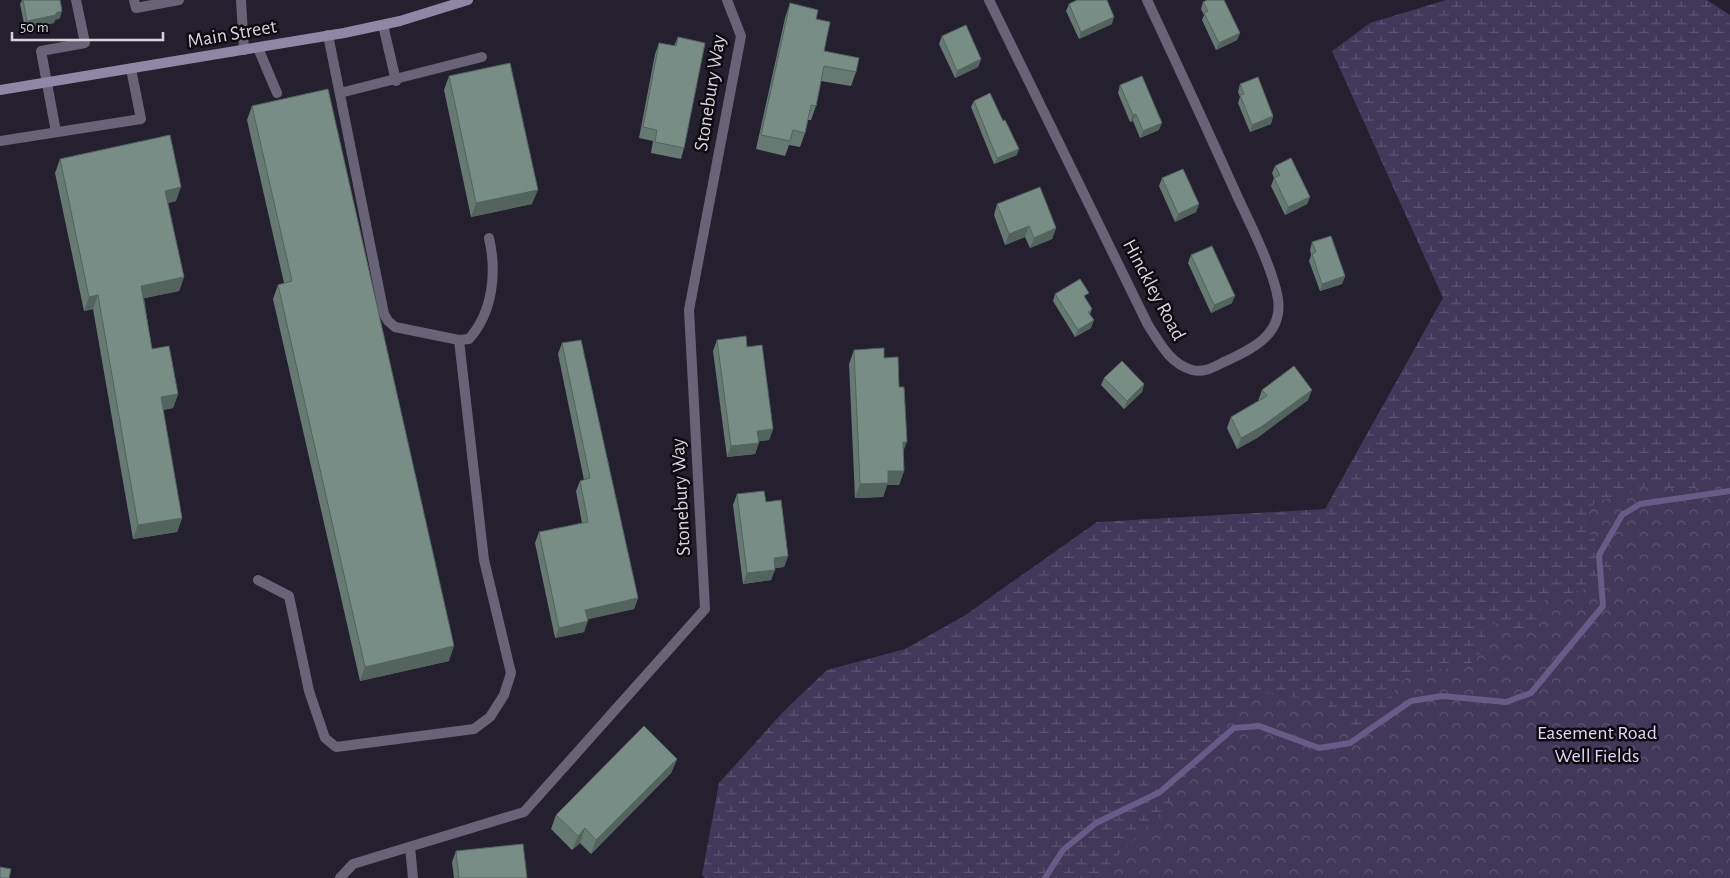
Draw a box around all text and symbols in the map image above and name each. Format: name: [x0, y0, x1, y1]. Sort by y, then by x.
scale bar: [12, 10, 164, 42]
street label: Main Street: [186, 16, 279, 52]
text: 50 m: [20, 20, 49, 35]
street label: Stonebury Way: [691, 33, 729, 153]
street label: Hinckley Road: [1119, 236, 1189, 344]
street label: Stonebury Way: [668, 437, 694, 556]
park label: Easement Road Well Fields: [1537, 723, 1657, 766]

